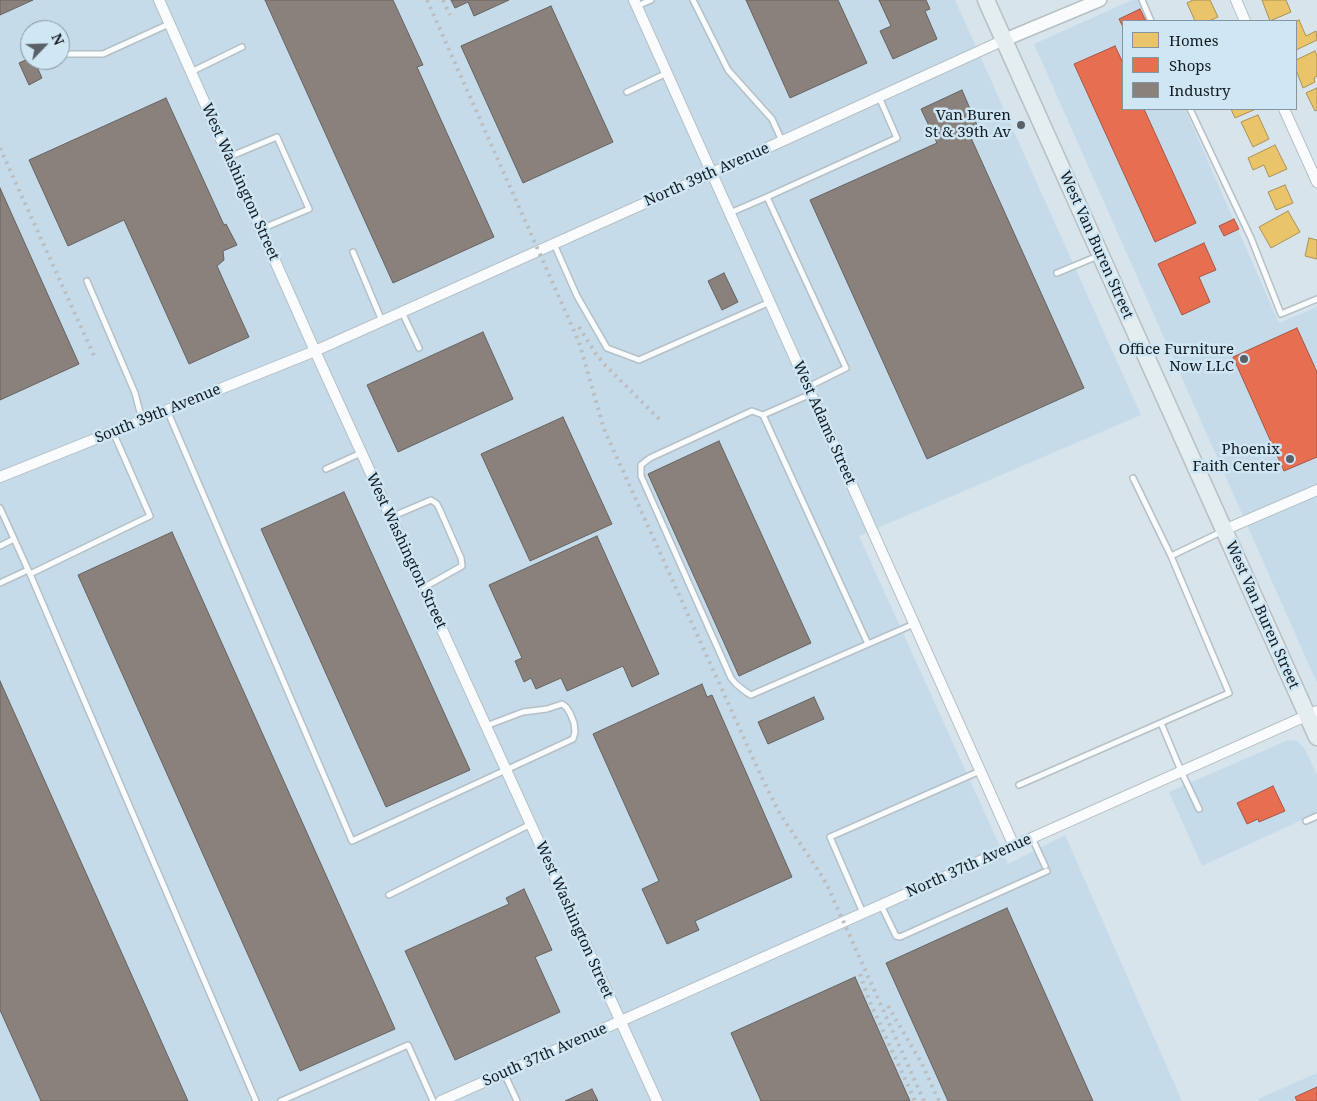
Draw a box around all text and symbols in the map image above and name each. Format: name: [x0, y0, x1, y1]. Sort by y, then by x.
north arrow: [20, 20, 70, 70]
legend: [1122, 20, 1297, 110]
text: N: [47, 30, 69, 48]
text: Homes: [1169, 30, 1219, 50]
text: Shops: [1169, 55, 1211, 75]
text: Industry: [1169, 80, 1231, 100]
street label: West Washington Street: [197, 101, 283, 263]
place label: Van Buren St & 39th Av: [925, 107, 1011, 142]
marker: Van Buren St & 39th Av: [1015, 119, 1027, 131]
street label: North 39th Avenue: [642, 139, 772, 211]
street label: West Van Buren Street: [1055, 168, 1137, 322]
place label: Office Furniture Now LLC: [1119, 341, 1234, 376]
marker: Office Furniture Now LLC: [1238, 353, 1250, 365]
street label: West Adams Street: [789, 358, 859, 488]
street label: South 39th Avenue: [92, 381, 224, 447]
place label: Phoenix Faith Center: [1193, 441, 1280, 476]
marker: Phoenix Faith Center: [1284, 453, 1296, 465]
street label: West Washington Street: [362, 470, 450, 632]
street label: West Van Buren Street: [1221, 538, 1303, 692]
street label: North 37th Avenue: [904, 830, 1034, 902]
street label: West Washington Street: [531, 839, 617, 1001]
street label: South 37th Avenue: [480, 1020, 610, 1090]

